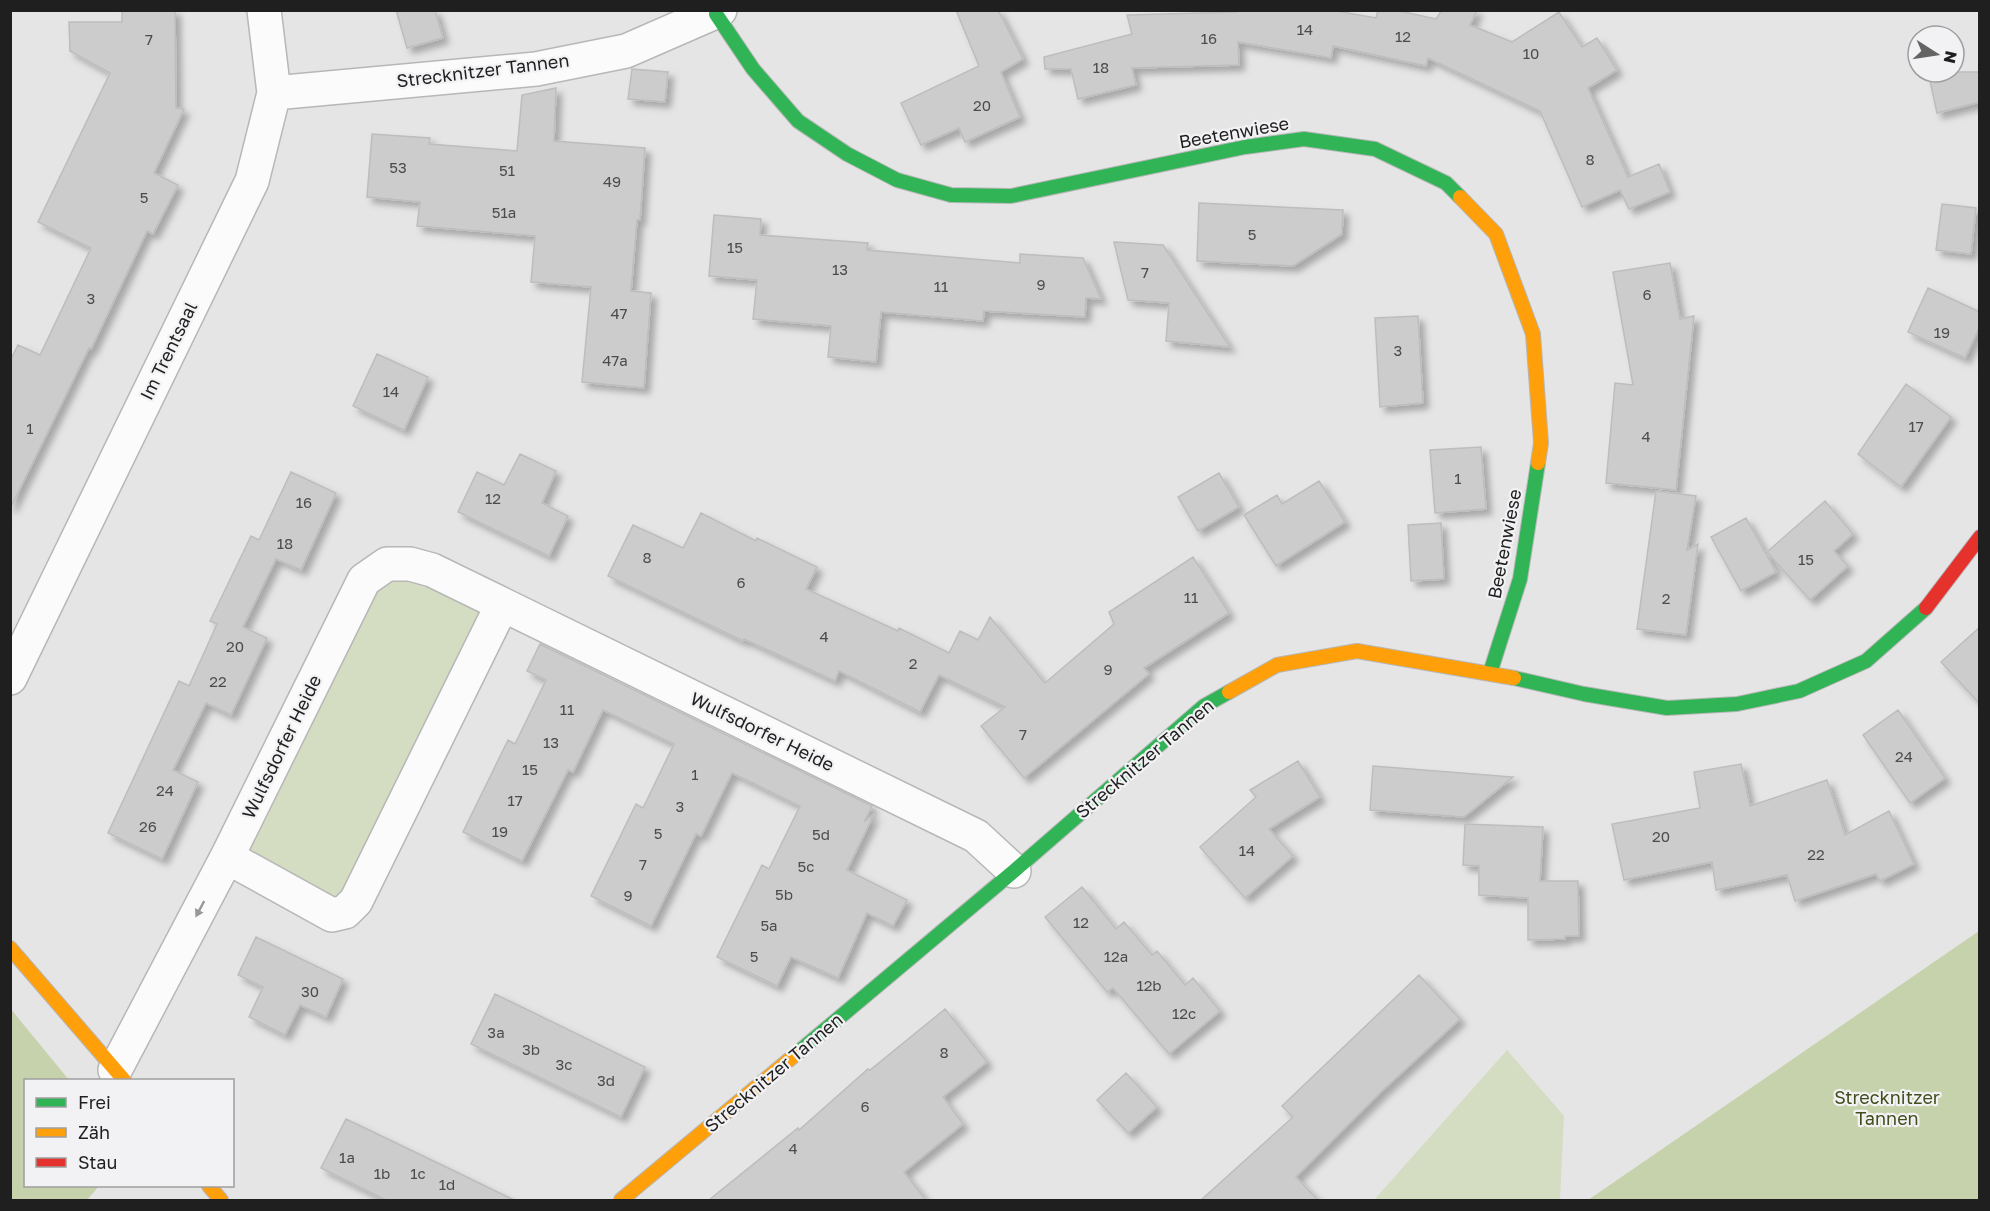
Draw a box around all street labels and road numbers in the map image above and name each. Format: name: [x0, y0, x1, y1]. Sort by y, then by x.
street label: Strecknitzer Tannen: [395, 49, 570, 92]
street label: Beetenwiese: [1177, 112, 1291, 153]
street label: Im Trentsaal: [135, 298, 201, 403]
street label: Beetenwiese: [1483, 487, 1525, 601]
street label: Wulfsdorfer Heide: [237, 671, 325, 822]
street label: Wulfsdorfer Heide: [687, 687, 838, 775]
street label: Strecknitzer Tannen: [1071, 694, 1218, 822]
street label: Strecknitzer Tannen: [700, 1008, 847, 1136]

